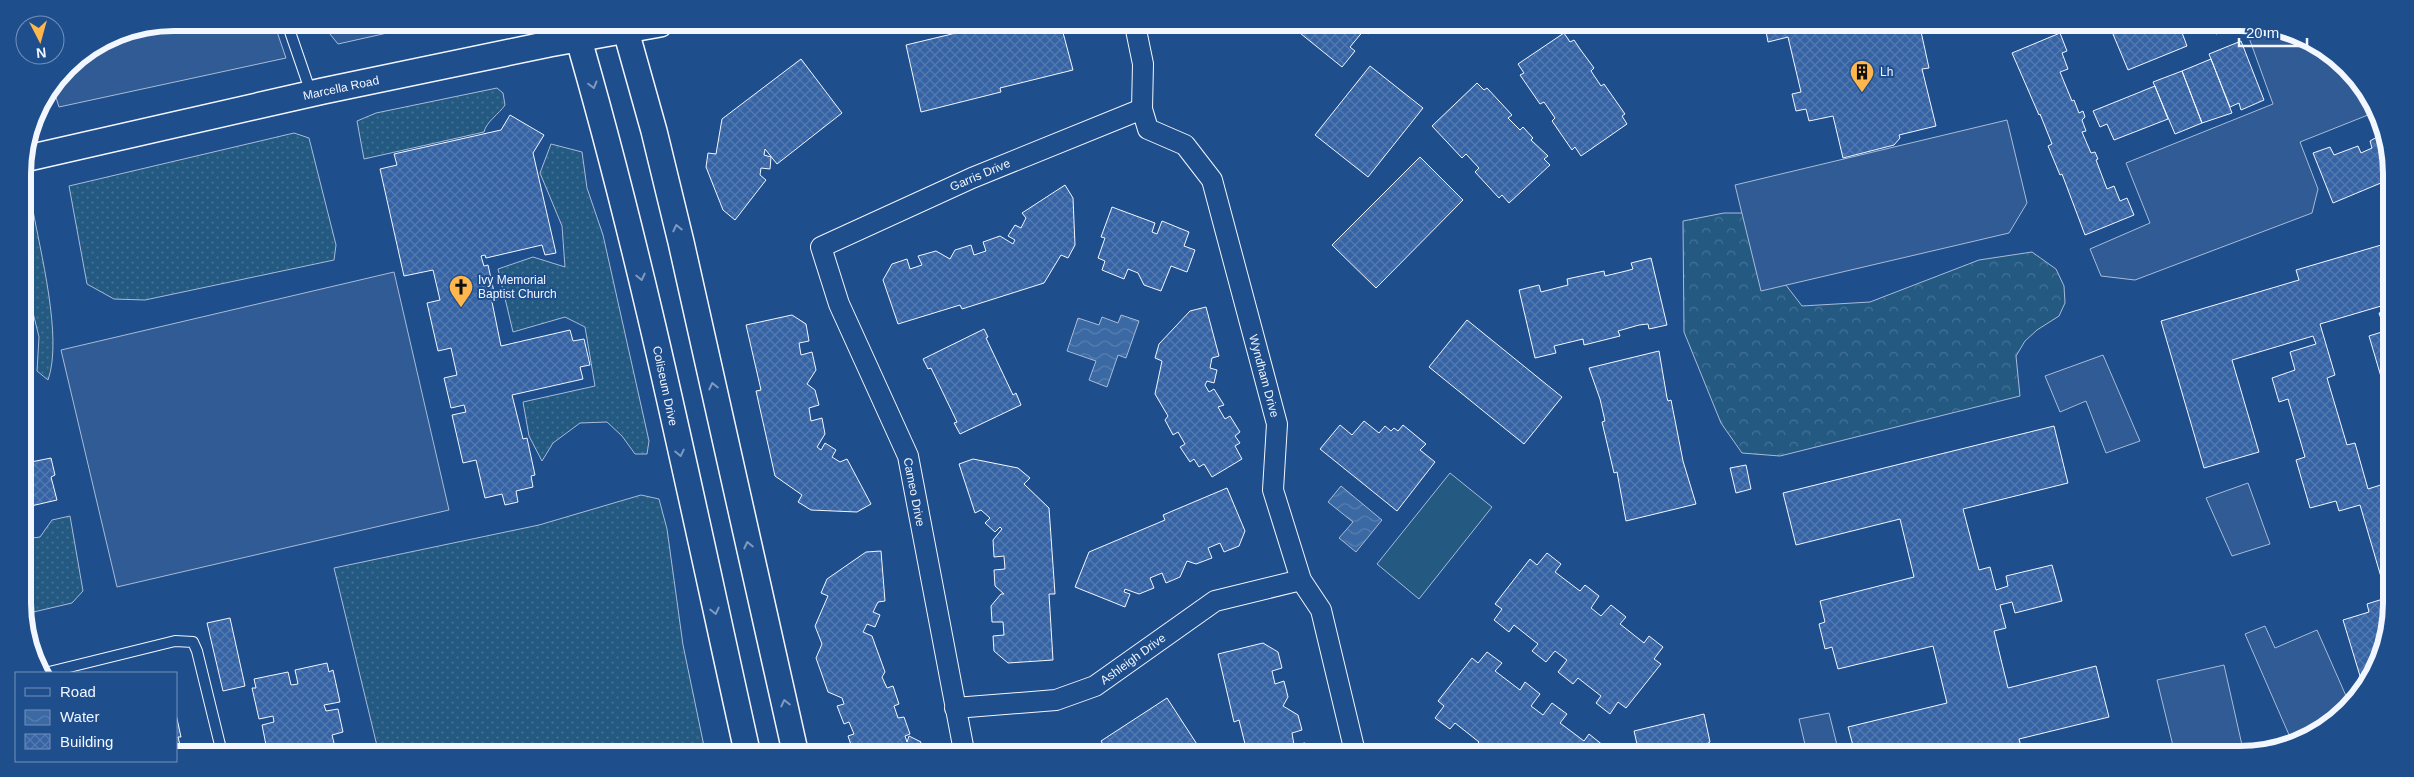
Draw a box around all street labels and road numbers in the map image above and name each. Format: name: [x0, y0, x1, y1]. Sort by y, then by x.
street label: Marcella Road: [302, 73, 380, 103]
street label: Garris Drive: [948, 156, 1012, 194]
street label: Wyndham Drive: [1246, 333, 1282, 419]
street label: Coliseum Drive: [650, 345, 680, 428]
street label: Cameo Drive: [900, 456, 928, 528]
street label: Ashleigh Drive: [1098, 630, 1169, 687]

